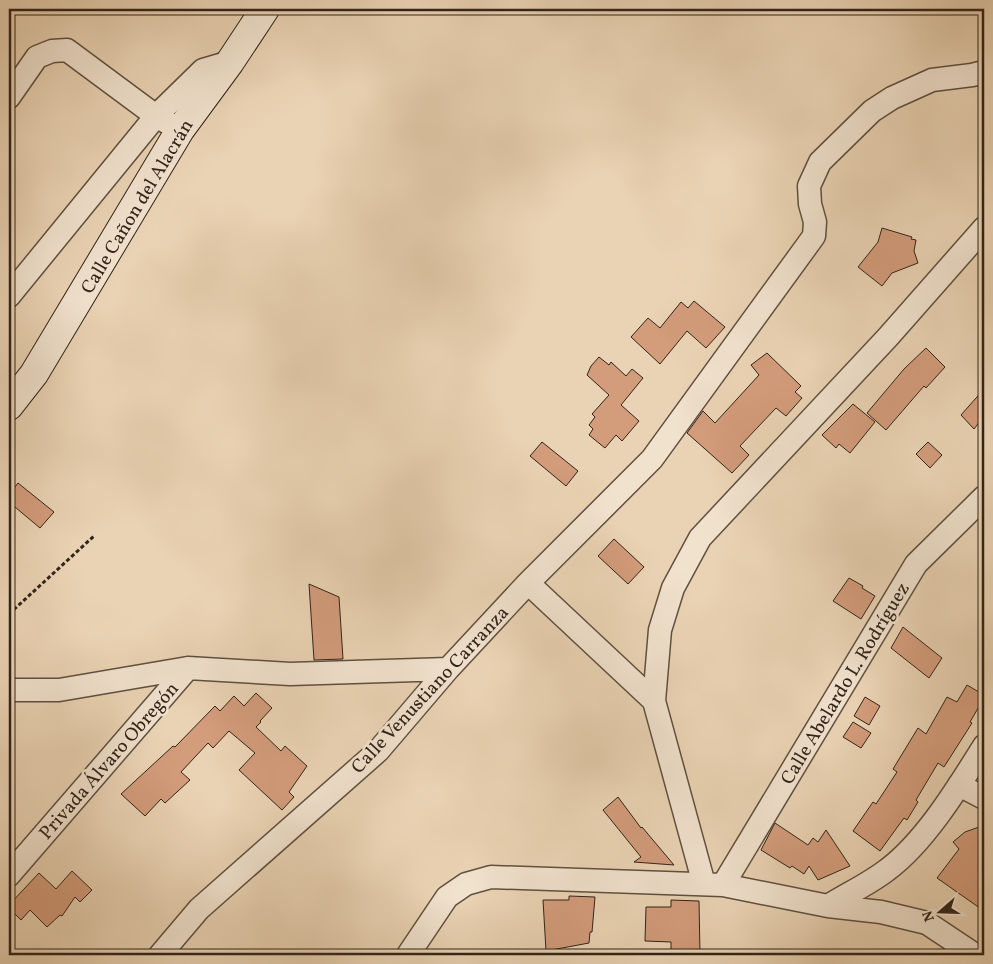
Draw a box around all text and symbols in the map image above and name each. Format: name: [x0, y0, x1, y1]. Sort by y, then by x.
street label: Calle Cañon del Alacrán: [75, 115, 200, 299]
street label: Calle Abelardo L. Rodríguez: [775, 578, 916, 790]
street label: Calle Venustiano Carranza: [346, 601, 515, 780]
street label: Privada Álvaro Obregón: [34, 677, 185, 846]
north arrow: [916, 886, 966, 936]
text: N: [919, 908, 940, 924]

